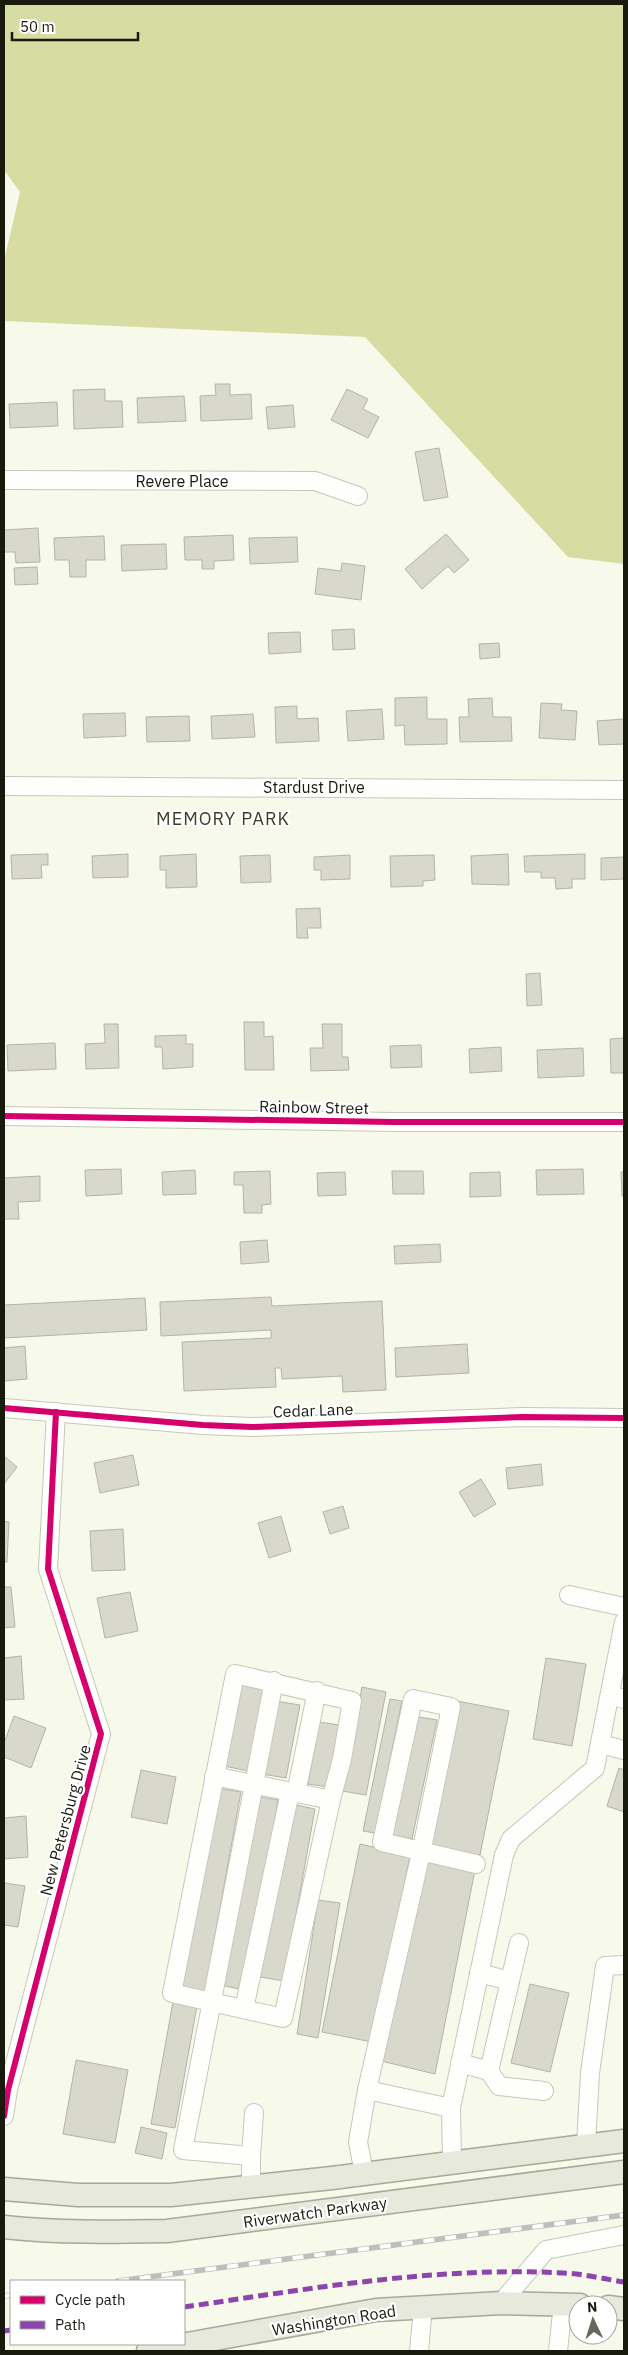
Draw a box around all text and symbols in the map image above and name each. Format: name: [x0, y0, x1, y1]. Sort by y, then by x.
scale bar: [12, 10, 139, 42]
text: 50 m: [20, 17, 55, 36]
street label: Revere Place: [136, 471, 229, 491]
street label: Stardust Drive: [263, 777, 365, 797]
district label: MEMORY PARK: [156, 807, 290, 830]
street label: Rainbow Street: [259, 1096, 369, 1118]
street label: Cedar Lane: [272, 1399, 354, 1421]
street label: New Petersburg Drive: [35, 1742, 95, 1898]
street label: Riverwatch Parkway: [242, 2192, 388, 2232]
legend: [10, 2280, 185, 2345]
text: Cycle path: [55, 2290, 126, 2309]
north arrow: [568, 2295, 618, 2345]
text: N: [586, 2298, 598, 2316]
street label: Washington Road: [271, 2300, 397, 2340]
text: Path: [55, 2315, 86, 2334]

